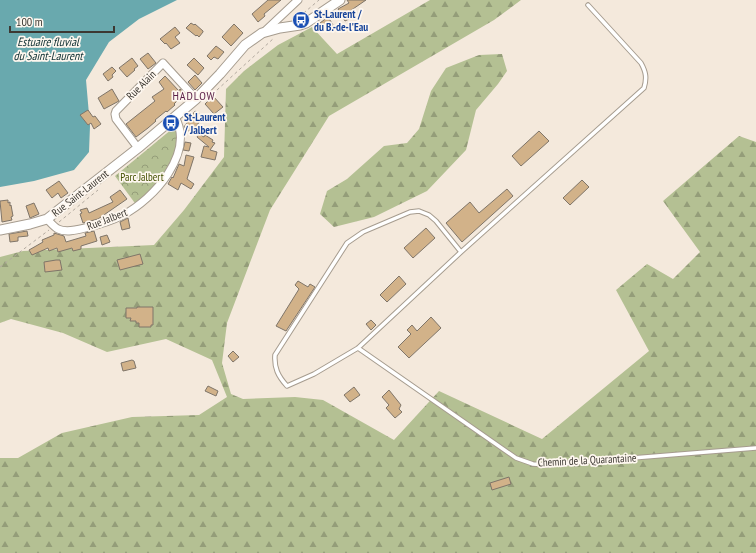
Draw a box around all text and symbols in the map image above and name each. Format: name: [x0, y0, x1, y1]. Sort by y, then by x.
place label: St-Laurent / du B.-de-l'Eau: [314, 7, 368, 34]
scale bar: [10, 8, 114, 34]
bus stop icon: St-Laurent / du B.-de-l'Eau: [291, 10, 311, 30]
text: 100 m: [16, 14, 43, 29]
water label: Estuaire fluvial du Saint-Laurent: [14, 34, 84, 63]
street label: Rue Alain: [123, 67, 159, 103]
district label: HADLOW: [172, 88, 216, 103]
place label: St-Laurent / Jalbert: [183, 110, 226, 137]
bus stop icon: St-Laurent / Jalbert: [161, 113, 181, 133]
street label: Rue Saint-Laurent: [49, 166, 111, 220]
park label: Parc Jalbert: [120, 170, 164, 184]
street label: Rue Jalbert: [85, 205, 129, 233]
street label: Chemin de la Quarantaine: [537, 450, 637, 470]

